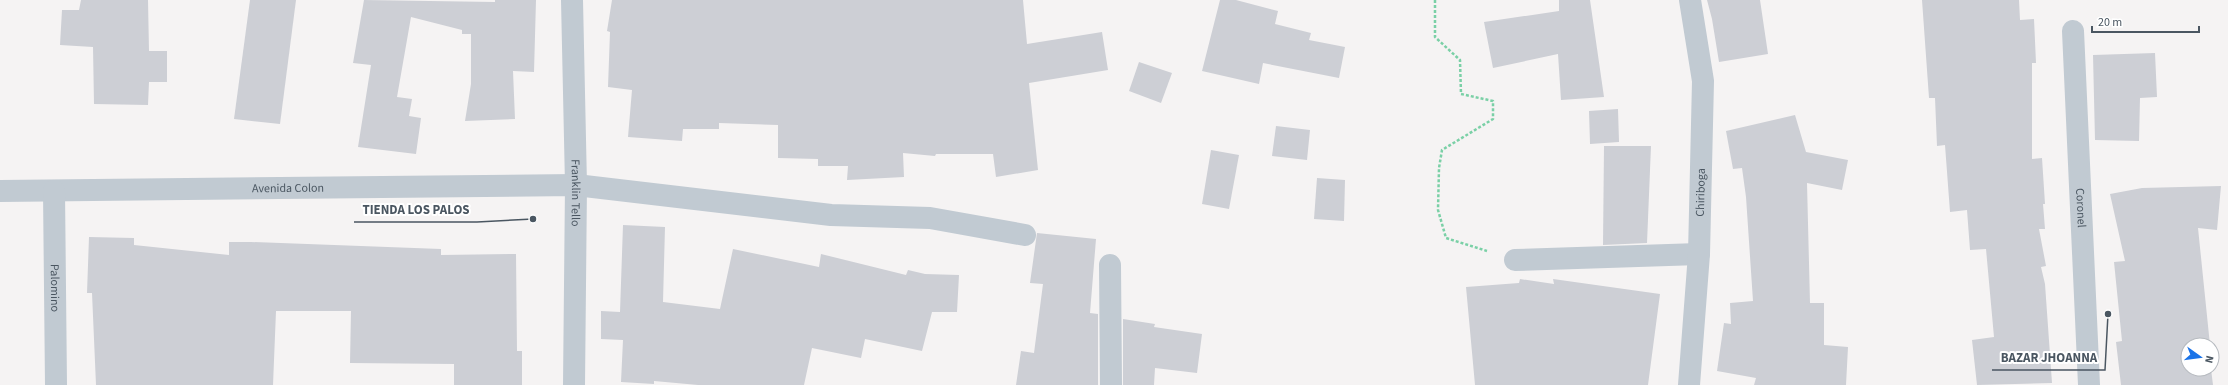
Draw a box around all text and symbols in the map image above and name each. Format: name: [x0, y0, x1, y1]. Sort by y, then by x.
scale bar: [2092, 8, 2199, 34]
text: 20 m: [2098, 14, 2122, 31]
street label: Franklin Tello: [567, 159, 585, 227]
street label: Chiriboga: [1691, 168, 1709, 217]
street label: Avenida Colon: [252, 179, 324, 197]
street label: Coronel: [2072, 188, 2090, 228]
callout: TIENDA LOS PALOS: [354, 197, 477, 222]
text: TIENDA LOS PALOS: [362, 201, 470, 219]
street label: Palomino: [46, 264, 64, 312]
north arrow: [2180, 337, 2220, 377]
callout: BAZAR JHOANNA: [1992, 345, 2105, 370]
text: BAZAR JHOANNA: [2001, 349, 2098, 367]
text: N: [2201, 354, 2217, 365]

